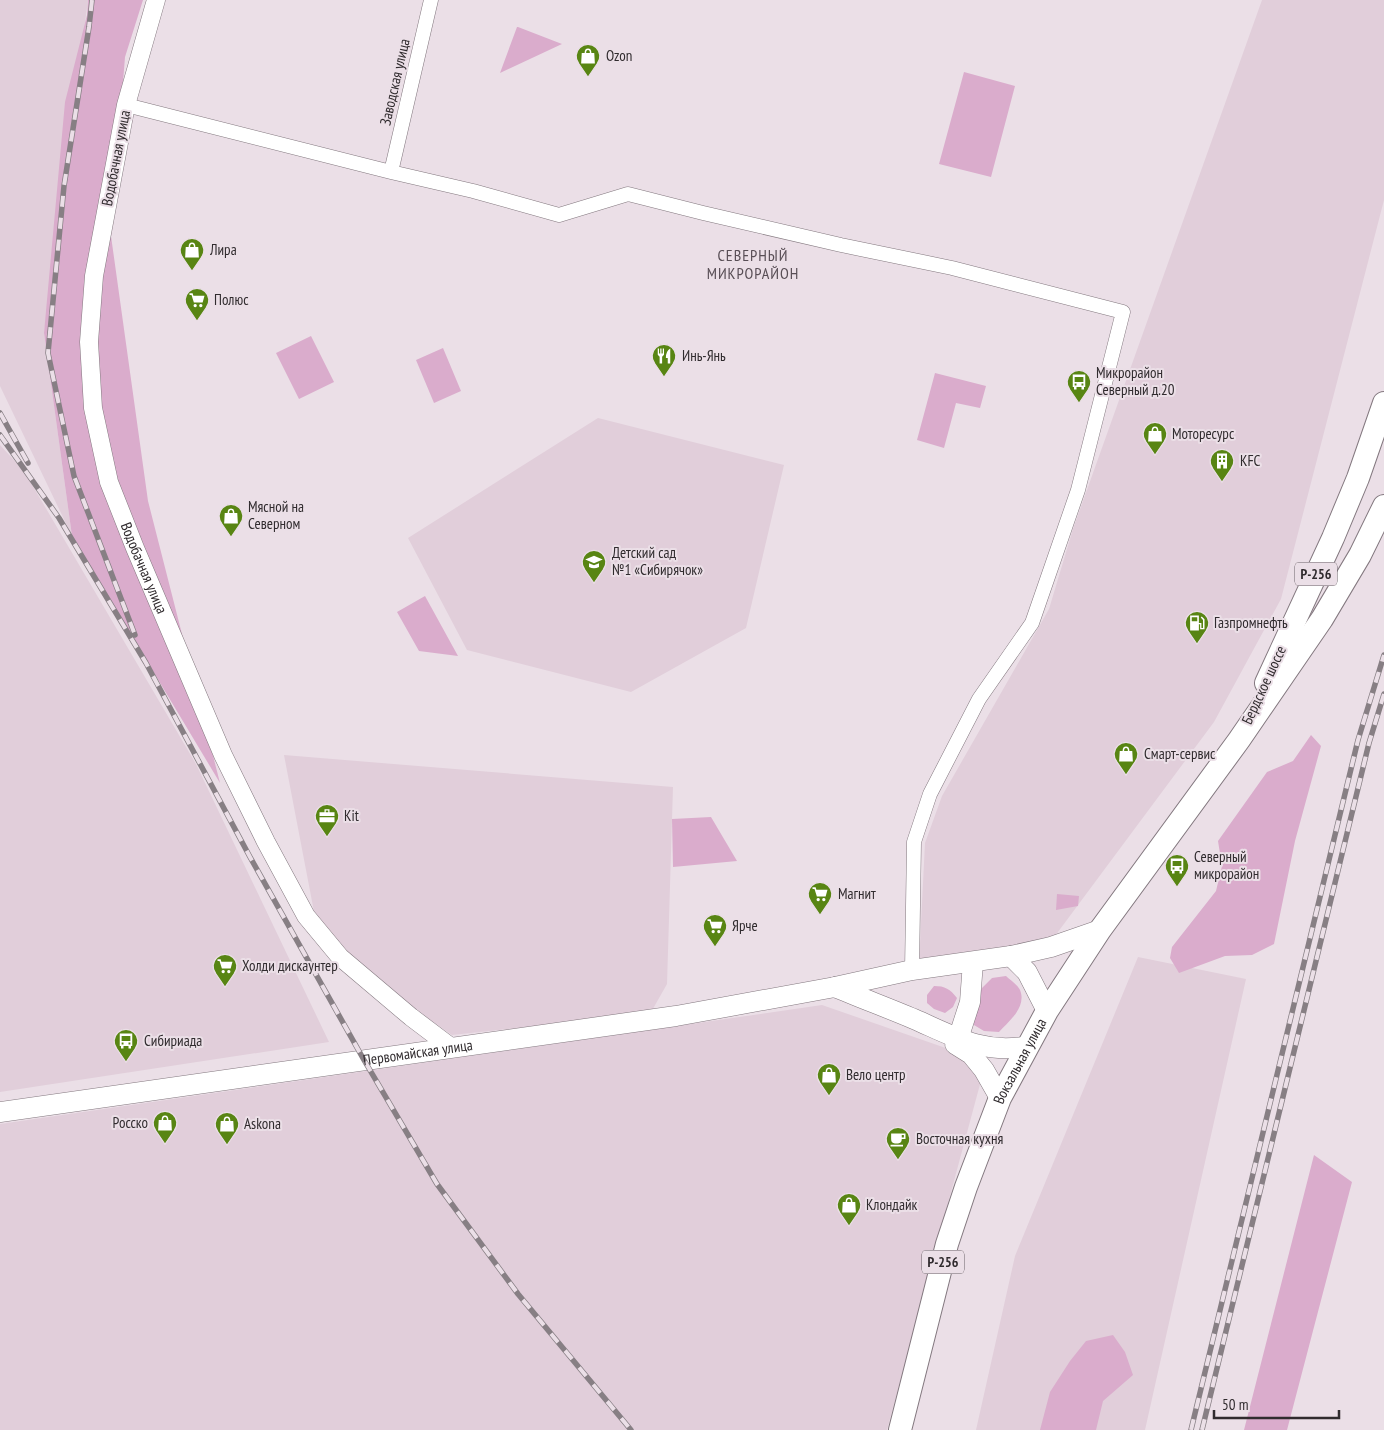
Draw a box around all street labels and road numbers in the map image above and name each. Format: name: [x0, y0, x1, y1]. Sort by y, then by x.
street label: Заводская улица: [375, 37, 414, 127]
street label: Водобачная улица: [97, 108, 134, 207]
street label: Водобачная улица: [117, 519, 172, 616]
road number: Р-256: [1295, 562, 1337, 586]
street label: Бердское шоссе: [1237, 642, 1290, 727]
street label: Вокзальная улица: [989, 1015, 1050, 1106]
street label: Первомайская улица: [362, 1035, 474, 1069]
road number: Р-256: [922, 1250, 964, 1274]

